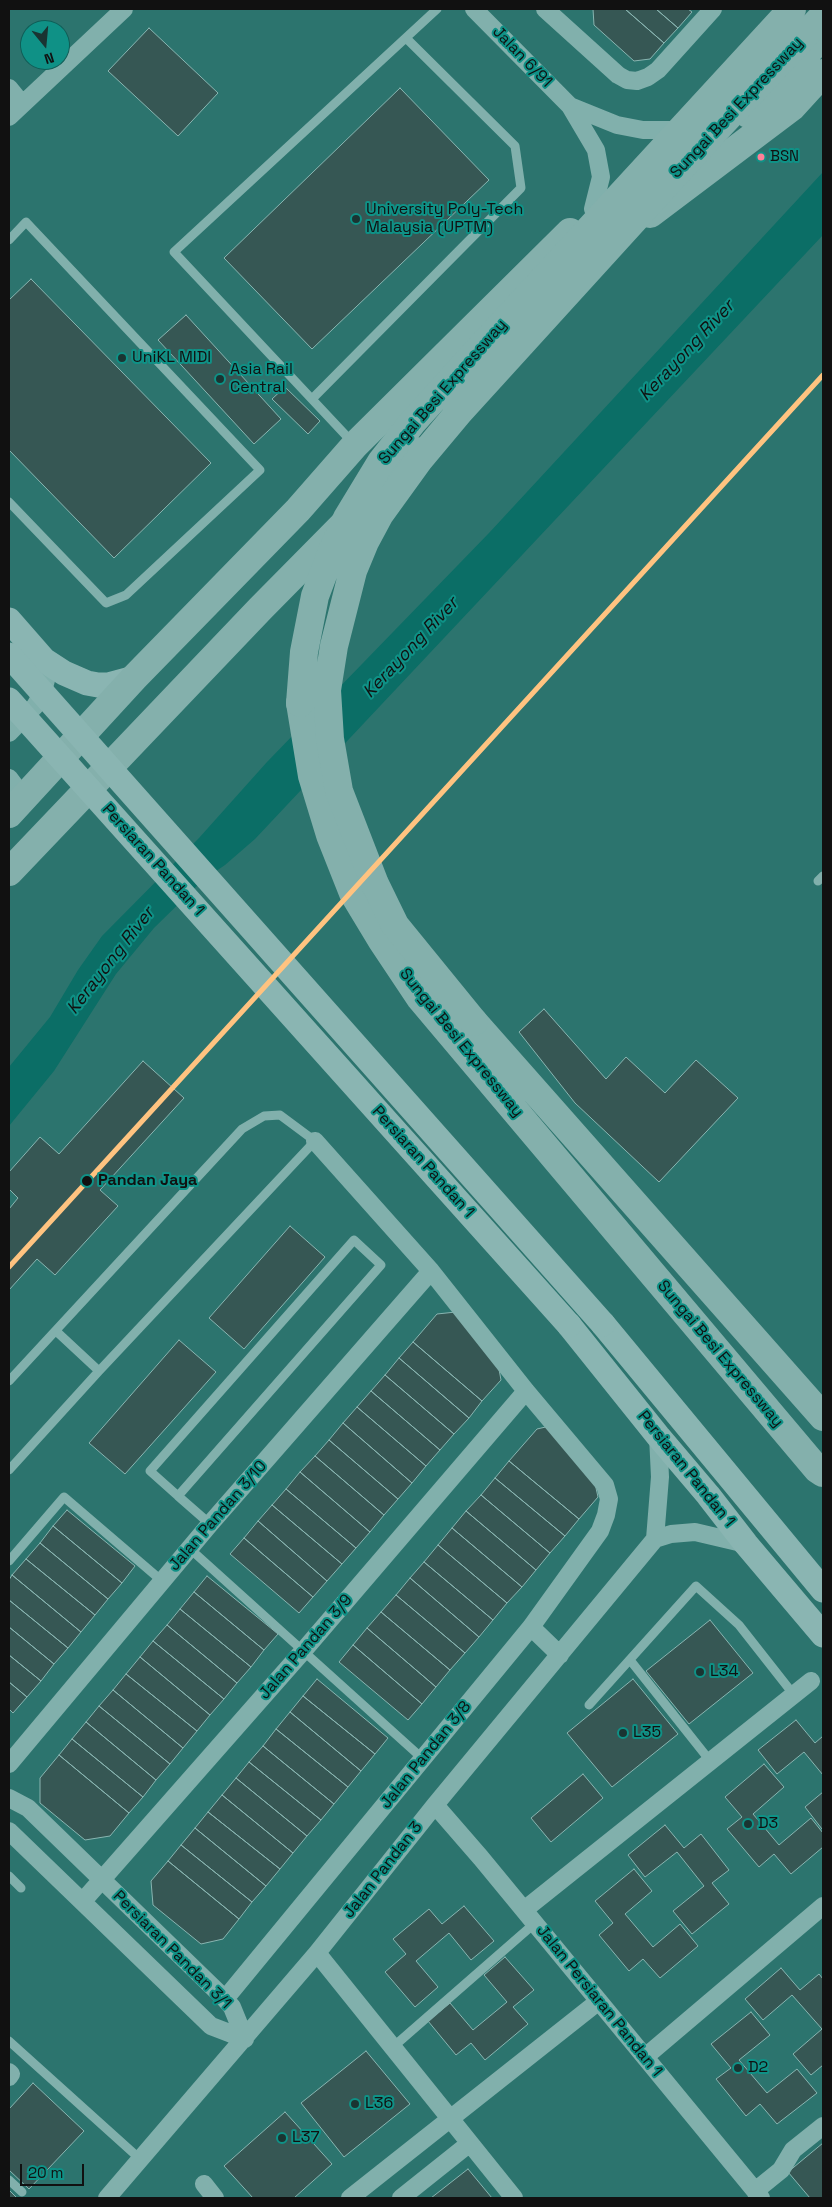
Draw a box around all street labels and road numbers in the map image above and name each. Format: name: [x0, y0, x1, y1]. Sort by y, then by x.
street label: Jalan 6/91: [488, 22, 556, 92]
street label: Sungai Besi Expressway: [667, 34, 807, 182]
street label: Sungai Besi Expressway: [375, 316, 511, 468]
street label: Persiaran Pandan 1: [98, 800, 208, 920]
street label: Sungai Besi Expressway: [395, 965, 527, 1121]
street label: Persiaran Pandan 1: [368, 1102, 478, 1222]
street label: Sungai Besi Expressway: [653, 1277, 787, 1431]
street label: Persiaran Pandan 1: [633, 1407, 739, 1531]
street label: Jalan Pandan 3/10: [165, 1457, 271, 1575]
street label: Jalan Pandan 3/9: [255, 1591, 357, 1703]
street label: Jalan Pandan 3/8: [377, 1697, 475, 1813]
street label: Jalan Pandan 3: [339, 1818, 427, 1922]
street label: Persiaran Pandan 3/1: [109, 1887, 235, 2013]
street label: Jalan Persiaran Pandan 1: [532, 1922, 666, 2080]

